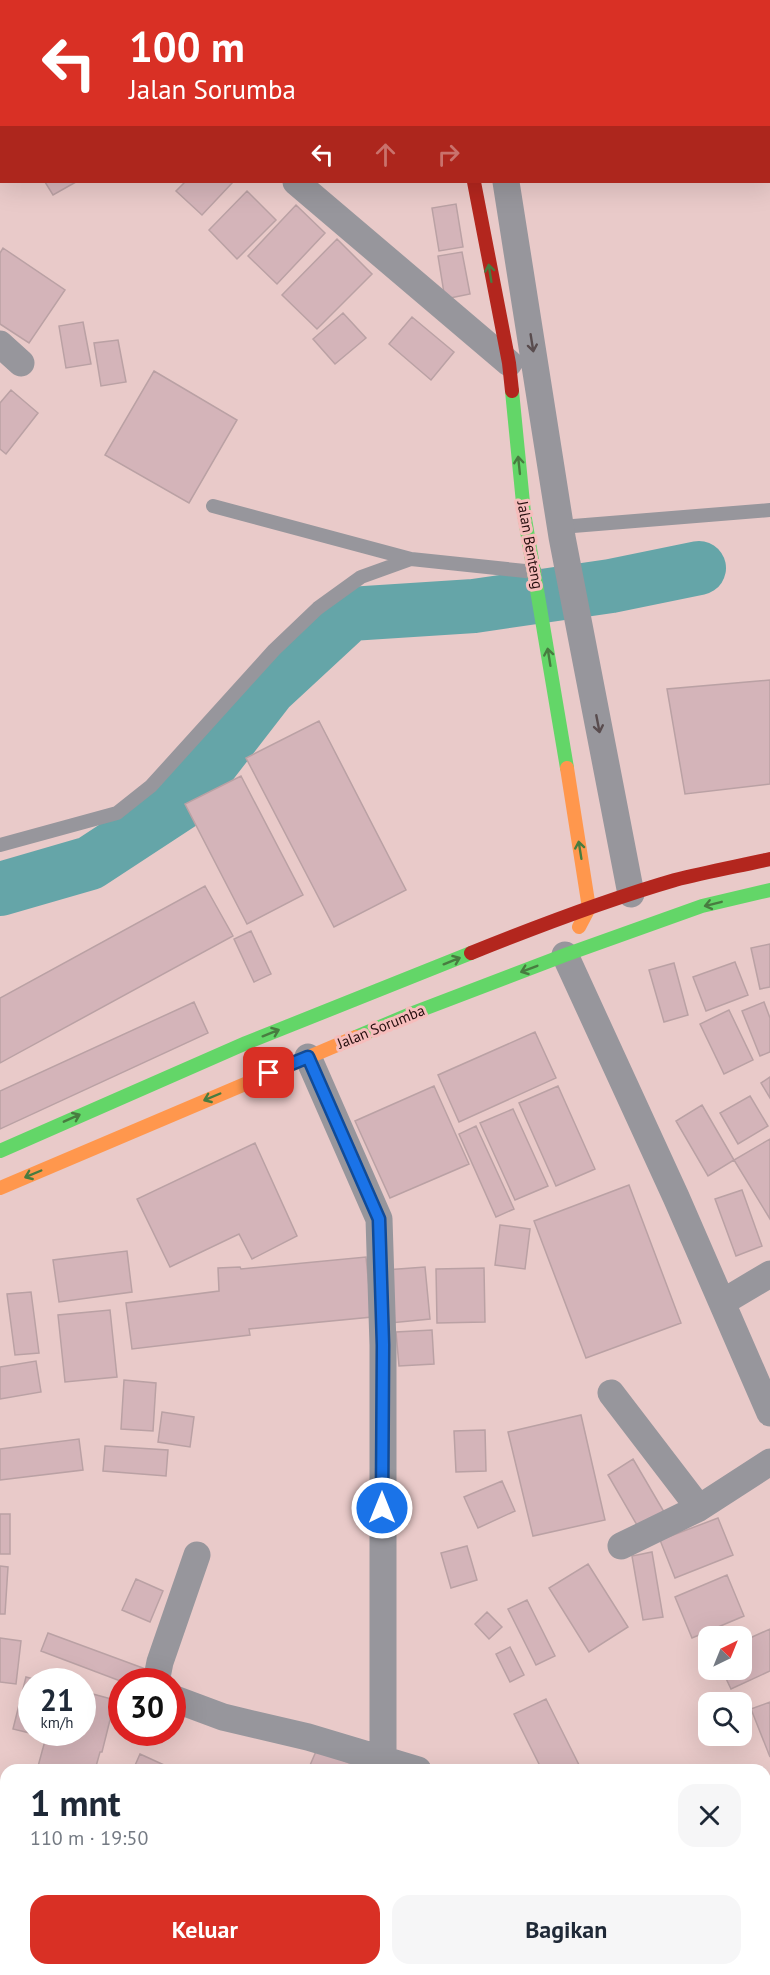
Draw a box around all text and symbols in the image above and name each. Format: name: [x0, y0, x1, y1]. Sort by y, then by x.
text: 100 m: [129, 19, 245, 74]
icon: left: [30, 24, 108, 102]
text: Jalan Sorumba: [129, 72, 296, 106]
icon: left: [306, 138, 339, 171]
icon: ahead: [369, 138, 402, 171]
icon: right: [432, 138, 465, 171]
one-way arrow: [485, 263, 496, 283]
one-way arrow: [527, 332, 538, 352]
one-way arrow: [513, 456, 524, 476]
street label: Jalan Benteng: [513, 498, 548, 591]
one-way arrow: [543, 648, 554, 668]
one-way arrow: [593, 714, 604, 733]
one-way arrow: [574, 840, 585, 860]
one-way arrow: [704, 898, 723, 910]
one-way arrow: [442, 955, 461, 966]
one-way arrow: [521, 964, 539, 975]
street label: Jalan Sorumba: [333, 1000, 427, 1053]
one-way arrow: [261, 1027, 279, 1038]
pin: [243, 1047, 294, 1098]
icon: arrive: [252, 1056, 285, 1089]
one-way arrow: [204, 1092, 222, 1103]
one-way arrow: [63, 1112, 81, 1123]
one-way arrow: [25, 1169, 43, 1180]
position arrow: [350, 1476, 414, 1540]
north arrow: [698, 1626, 752, 1680]
map controls: [698, 1626, 752, 1746]
speed limit sign: 30: [108, 1668, 186, 1746]
text: 21: [40, 1680, 74, 1719]
button: search: [698, 1692, 752, 1746]
text: km/h: [41, 1713, 73, 1732]
text: 1 mnt: [30, 1779, 121, 1826]
button: close: [678, 1784, 741, 1847]
text: 110 m · 19:50: [30, 1825, 148, 1851]
button: Keluar: [30, 1895, 380, 1964]
button: Bagikan: [392, 1895, 741, 1964]

